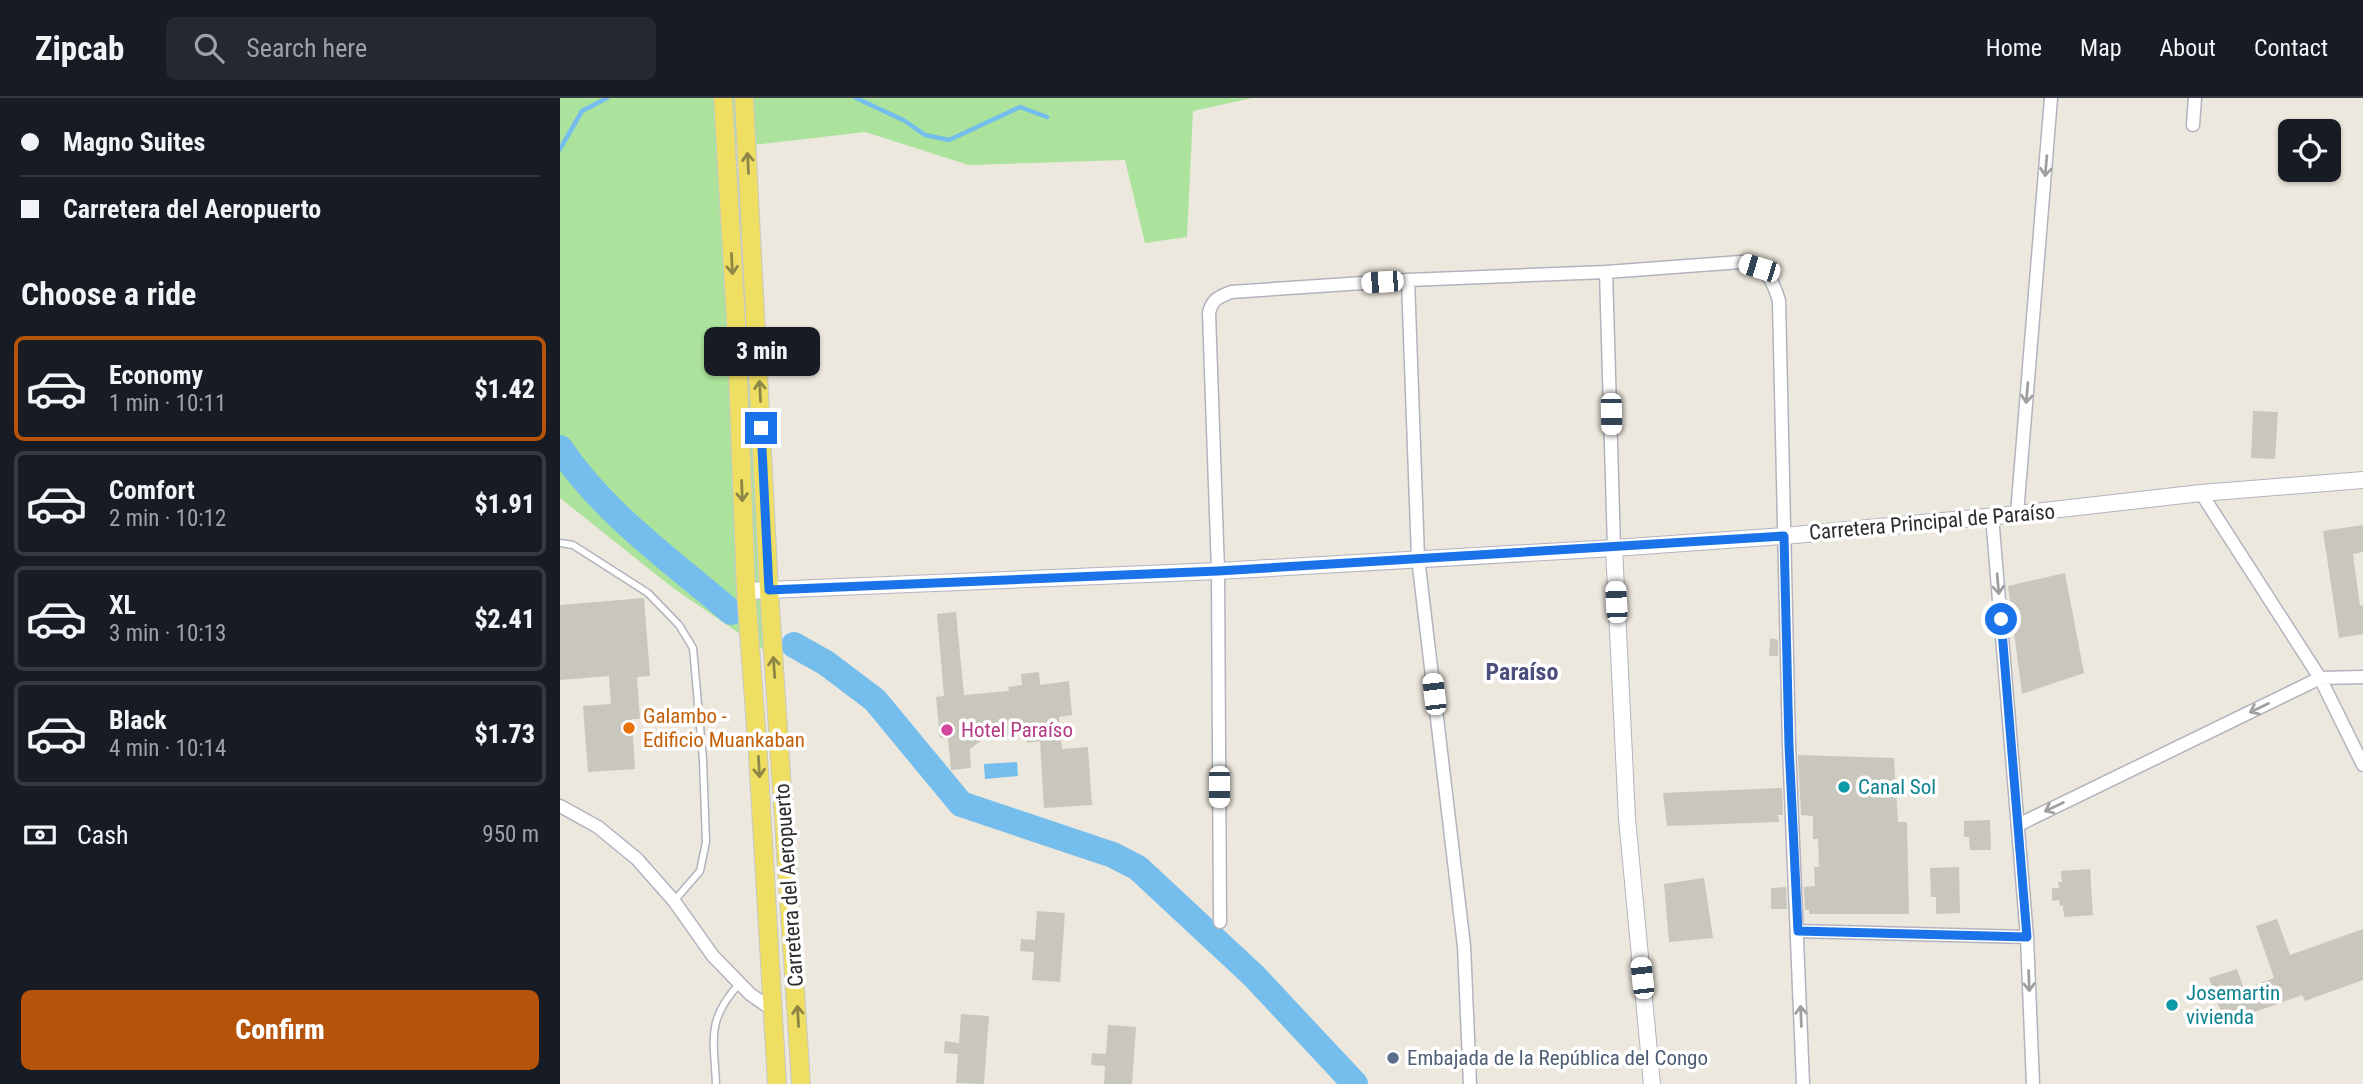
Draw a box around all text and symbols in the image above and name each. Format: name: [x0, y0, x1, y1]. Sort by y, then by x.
search box: [166, 17, 656, 80]
text: Zipcab: [35, 29, 124, 68]
icon: search: [190, 29, 228, 67]
text: Search here: [246, 33, 367, 63]
text: Home: [1986, 34, 2042, 62]
text: Map: [2080, 34, 2122, 62]
text: About: [2160, 34, 2216, 62]
text: Contact: [2254, 34, 2328, 62]
map controls: [2278, 119, 2341, 182]
button: locate: [2278, 119, 2341, 182]
text: Magno Suites: [63, 127, 205, 157]
one-way arrow: [741, 152, 754, 175]
one-way arrow: [2039, 154, 2052, 177]
text: Carretera del Aeropuerto: [63, 194, 321, 224]
one-way arrow: [726, 252, 739, 275]
car: [1736, 252, 1783, 284]
car: [1361, 270, 1404, 294]
text: Choose a ride: [21, 275, 196, 313]
callout: 3 min: [703, 327, 819, 376]
text: 3 min: [736, 338, 788, 365]
icon: car: [25, 357, 88, 420]
text: Economy: [109, 360, 203, 390]
text: $1.42: [474, 374, 535, 404]
one-way arrow: [753, 379, 766, 402]
one-way arrow: [2020, 381, 2033, 404]
text: 1 min · 10:11: [109, 390, 226, 417]
car: [1601, 393, 1622, 435]
route end: [745, 412, 777, 444]
icon: car: [25, 472, 88, 535]
text: Comfort: [109, 475, 195, 505]
one-way arrow: [736, 479, 749, 502]
text: $1.91: [474, 489, 535, 519]
street label: Carretera Principal de Paraíso: [1808, 499, 2056, 545]
text: 2 min · 10:12: [109, 505, 226, 532]
one-way arrow: [1992, 572, 2005, 594]
car: [1605, 580, 1628, 624]
icon: car: [25, 587, 88, 650]
text: XL: [109, 590, 136, 620]
route start: [1985, 603, 2017, 635]
text: $2.41: [474, 604, 535, 634]
text: 3 min · 10:13: [109, 620, 226, 647]
one-way arrow: [767, 656, 780, 678]
district label: Paraíso: [1486, 658, 1558, 686]
car: [1422, 672, 1447, 716]
one-way arrow: [2249, 701, 2270, 715]
icon: car: [25, 702, 88, 765]
place label: Galambo - Edificio Muankaban: [643, 704, 805, 752]
text: Black: [109, 705, 167, 735]
place label: Hotel Paraíso: [961, 718, 1073, 742]
text: $1.73: [474, 719, 535, 749]
marker: Galambo - Edificio Muankaban: [621, 720, 637, 736]
marker: Hotel Paraíso: [939, 722, 955, 738]
text: 4 min · 10:14: [109, 735, 226, 762]
one-way arrow: [753, 755, 766, 778]
car: [1209, 766, 1230, 808]
place label: Canal Sol: [1858, 775, 1936, 799]
marker: Canal Sol: [1836, 779, 1852, 795]
street label: Carretera del Aeropuerto: [770, 783, 808, 987]
one-way arrow: [2044, 801, 2065, 814]
icon: cash: [21, 816, 59, 854]
text: Cash: [77, 820, 129, 850]
text: 950 m: [482, 821, 539, 848]
car: [1630, 956, 1655, 1000]
one-way arrow: [2022, 970, 2036, 993]
place label: Josemartin vivienda: [2186, 981, 2280, 1029]
button: Confirm: [21, 990, 539, 1070]
marker: Josemartin vivienda: [2164, 997, 2180, 1013]
one-way arrow: [791, 1005, 804, 1028]
one-way arrow: [1794, 1005, 1807, 1028]
place label: Embajada de la República del Congo: [1407, 1046, 1708, 1070]
marker: Embajada de la República del Congo: [1385, 1050, 1401, 1066]

